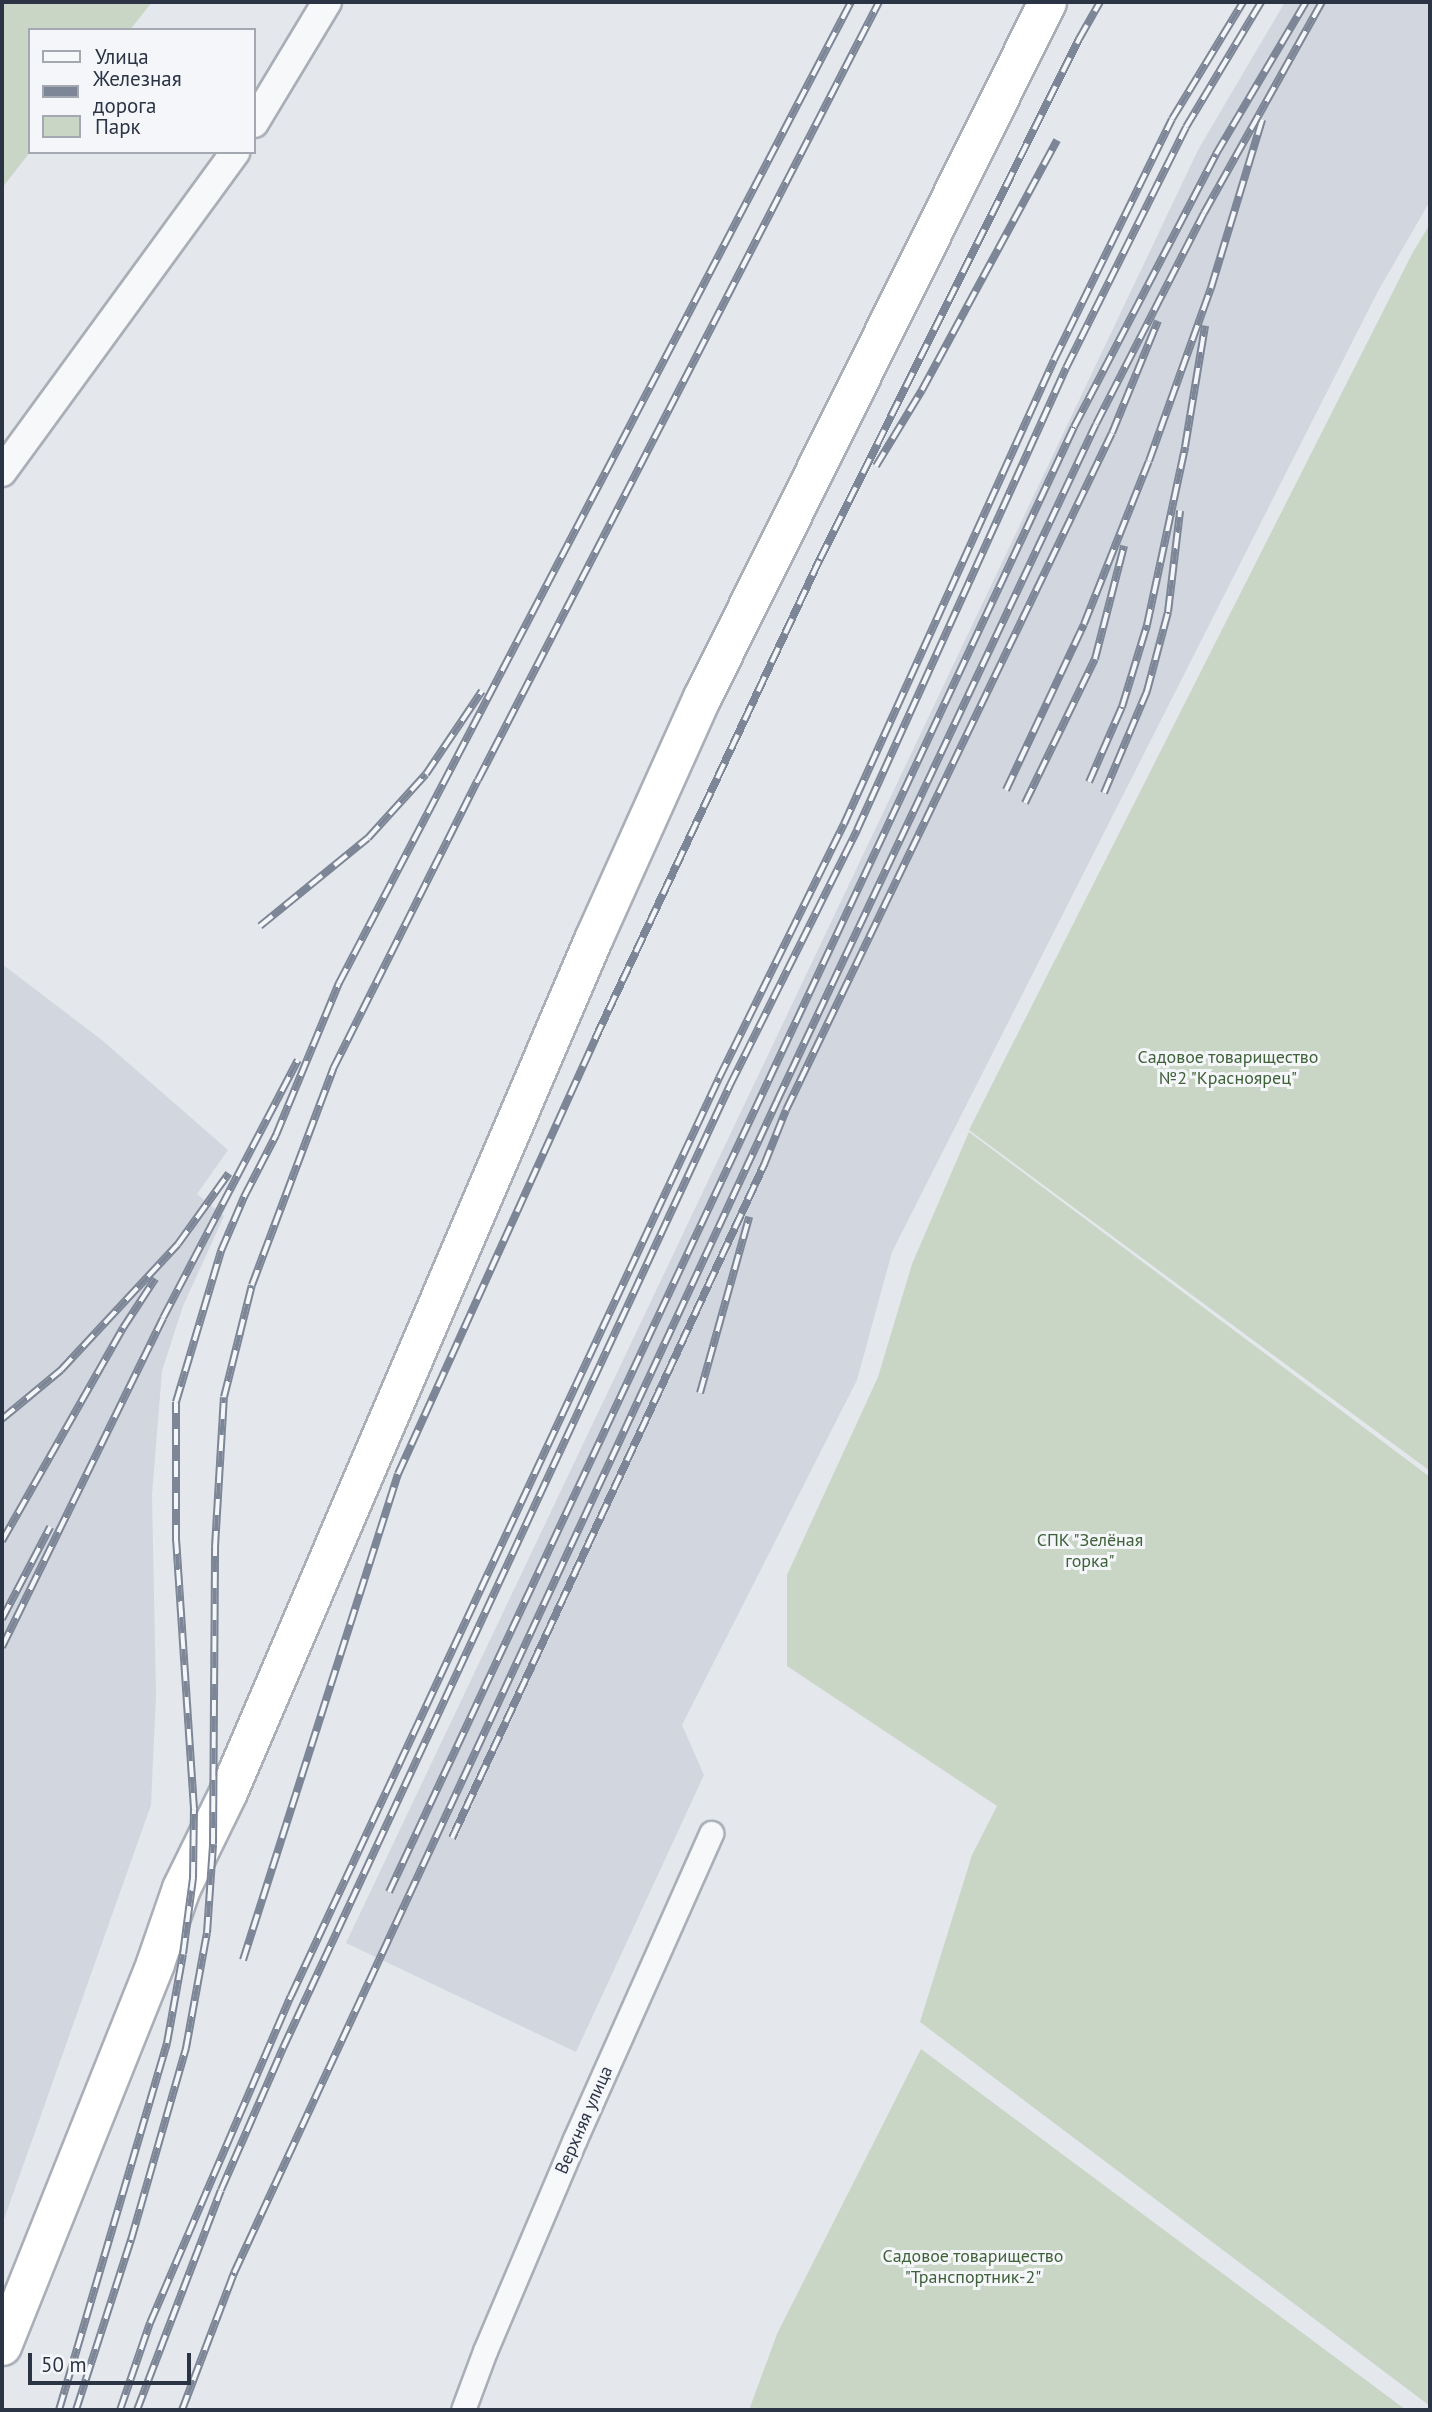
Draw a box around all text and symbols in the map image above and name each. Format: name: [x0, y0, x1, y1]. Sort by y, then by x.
legend: [28, 28, 256, 154]
text: Улица: [95, 43, 149, 70]
text: Железная дорога: [93, 65, 182, 119]
text: Парк: [95, 113, 141, 140]
park label: Садовое товарищество №2 "Красноярец": [1137, 1047, 1319, 1090]
park label: СПК "Зелёная горка": [1036, 1530, 1144, 1572]
street label: Верхняя улица: [551, 2063, 617, 2177]
park label: Садовое товарищество "Транспортник-2": [882, 2246, 1064, 2288]
scale bar: [32, 2338, 194, 2382]
text: 50 m: [41, 2351, 87, 2378]

